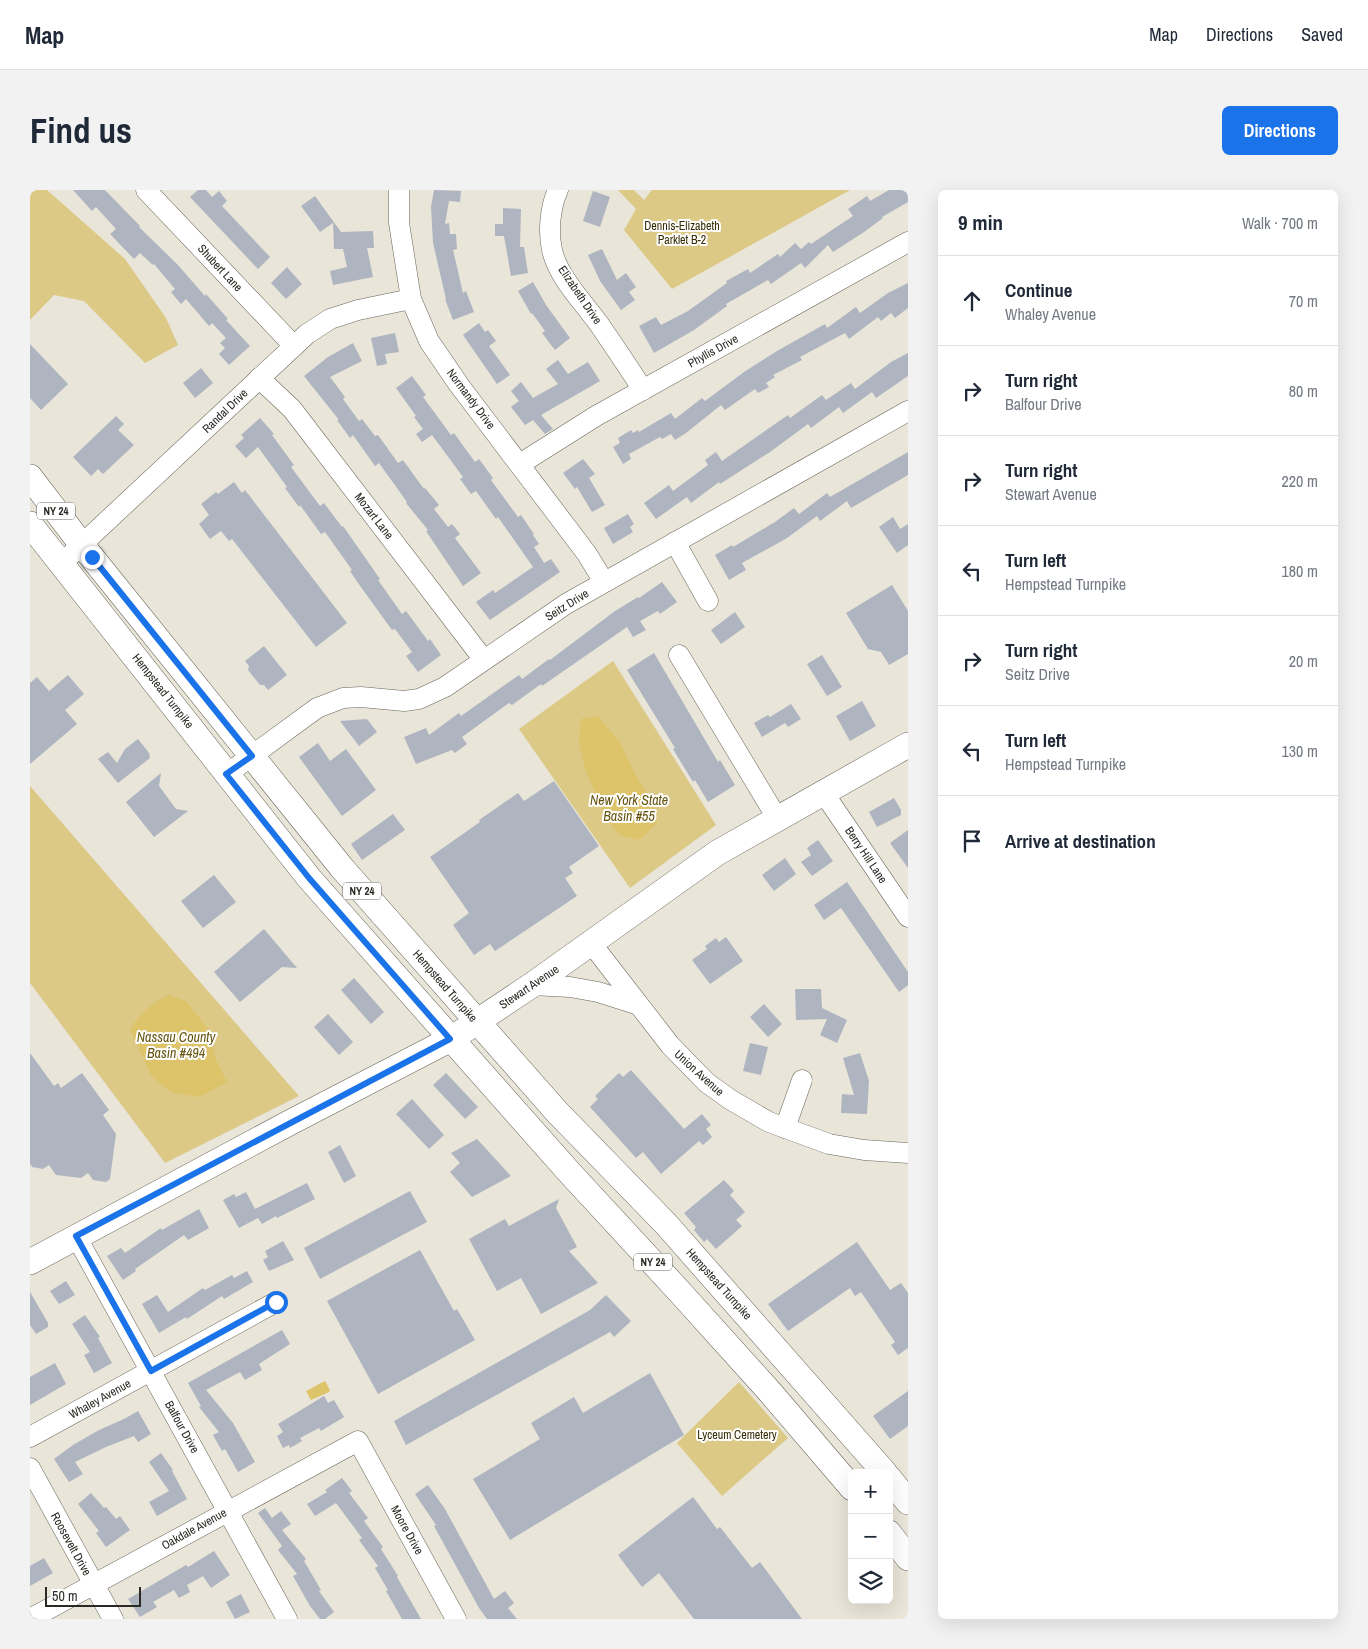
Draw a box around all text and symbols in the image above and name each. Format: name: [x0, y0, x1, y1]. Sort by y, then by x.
text: Map: [25, 19, 64, 51]
text: Map: [1149, 22, 1178, 47]
text: Directions: [1206, 22, 1273, 47]
text: Saved: [1301, 22, 1343, 47]
button: Directions: [1222, 106, 1338, 155]
text: Find us: [30, 107, 132, 154]
text: 9 min: [958, 208, 1003, 237]
text: Walk · 700 m: [1242, 212, 1318, 234]
park label: Dennis-Elizabeth Parklet B-2: [644, 218, 720, 248]
street label: Shubert Lane: [194, 241, 246, 295]
street label: Elizabeth Drive: [555, 263, 605, 327]
text: Continue: [1005, 277, 1073, 303]
icon: ahead: [958, 287, 986, 315]
text: 70 m: [1289, 290, 1318, 312]
text: Whaley Avenue: [1005, 303, 1096, 325]
street label: Phyllis Drive: [685, 331, 741, 371]
street label: Normandy Drive: [443, 366, 499, 432]
text: Turn right: [1005, 367, 1077, 393]
icon: right: [958, 377, 986, 405]
text: 80 m: [1289, 380, 1318, 402]
street label: Randal Drive: [199, 385, 251, 437]
text: Balfour Drive: [1005, 393, 1082, 415]
text: Turn right: [1005, 457, 1077, 483]
icon: right: [958, 467, 986, 495]
text: 220 m: [1282, 470, 1318, 492]
text: Stewart Avenue: [1005, 483, 1097, 505]
street label: Mozart Lane: [351, 490, 397, 542]
road number: NY 24: [37, 502, 75, 520]
route end: [81, 546, 104, 569]
text: Turn left: [1005, 547, 1066, 573]
icon: left: [958, 557, 986, 585]
text: 180 m: [1282, 560, 1318, 582]
text: Hempstead Turnpike: [1005, 573, 1126, 595]
street label: Seitz Drive: [542, 585, 592, 625]
text: Turn right: [1005, 637, 1077, 663]
icon: right: [958, 647, 986, 675]
street label: Hempstead Turnpike: [129, 650, 197, 732]
text: 20 m: [1289, 650, 1318, 672]
text: Seitz Drive: [1005, 663, 1070, 685]
text: Turn left: [1005, 727, 1066, 753]
icon: left: [958, 737, 986, 765]
text: 130 m: [1282, 740, 1318, 762]
text: Hempstead Turnpike: [1005, 753, 1126, 775]
water label: New York State Basin #55: [590, 791, 668, 825]
street label: Berry Hill Lane: [841, 824, 891, 886]
icon: arrive: [958, 827, 986, 855]
text: Arrive at destination: [1005, 828, 1156, 854]
road number: NY 24: [343, 882, 381, 899]
street label: Hempstead Turnpike: [409, 946, 481, 1026]
street label: Stewart Avenue: [496, 961, 562, 1013]
water label: Nassau County Basin #494: [137, 1028, 217, 1062]
street label: Union Avenue: [671, 1046, 727, 1100]
street label: Hempstead Turnpike: [683, 1245, 755, 1323]
road number: NY 24: [634, 1254, 672, 1270]
route start: [265, 1291, 288, 1314]
street label: Whaley Avenue: [66, 1375, 134, 1423]
street label: Balfour Drive: [161, 1398, 203, 1456]
park label: Lyceum Cemetery: [697, 1427, 777, 1443]
map controls: [848, 1469, 893, 1604]
button: +: [848, 1469, 893, 1514]
street label: Moore Drive: [387, 1502, 427, 1558]
street label: Oakdale Avenue: [159, 1505, 229, 1553]
street label: Roosevelt Drive: [47, 1510, 95, 1578]
button: −: [848, 1514, 893, 1559]
button: layers: [848, 1559, 893, 1604]
scale bar: [45, 1584, 141, 1607]
text: 50 m: [52, 1587, 78, 1605]

